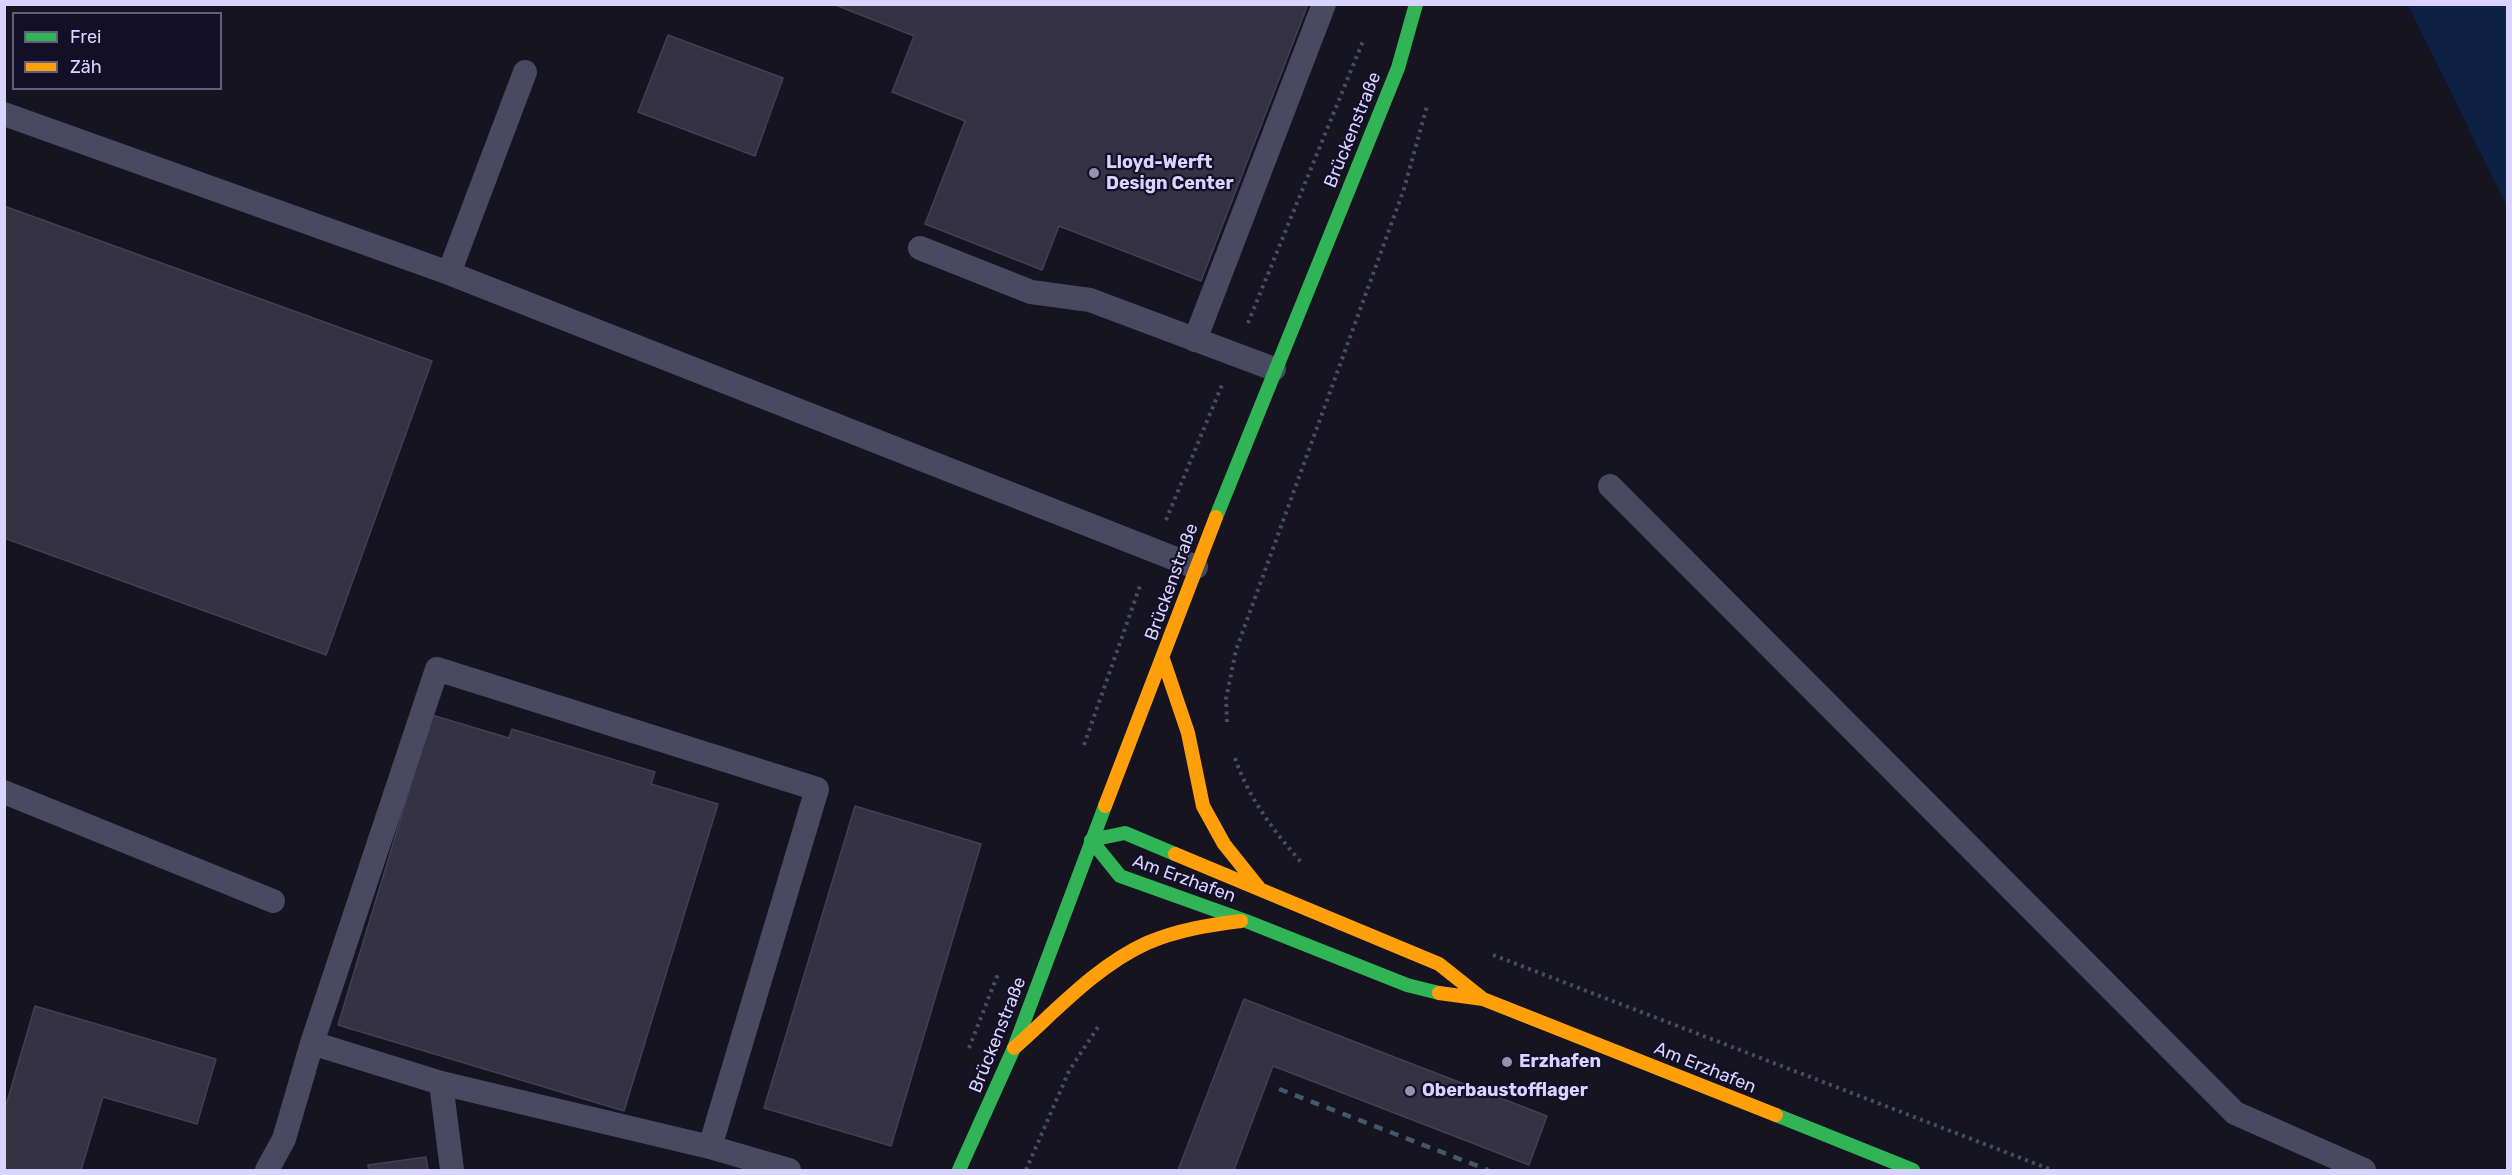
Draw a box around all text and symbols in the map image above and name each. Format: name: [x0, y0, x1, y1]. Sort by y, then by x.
legend: [12, 12, 222, 90]
text: Frei: [70, 26, 101, 48]
text: Zäh: [70, 56, 102, 78]
street label: Brückenstraße: [1320, 69, 1386, 191]
place label: Lloyd-Werft Design Center: [1106, 152, 1234, 195]
marker: Lloyd-Werft Design Center: [1087, 166, 1101, 180]
street label: Brückenstraße: [1141, 521, 1203, 643]
street label: Am Erzhafen: [1130, 850, 1238, 908]
street label: Brückenstraße: [965, 974, 1031, 1096]
street label: Am Erzhafen: [1651, 1038, 1759, 1098]
place label: Erzhafen: [1519, 1051, 1601, 1073]
marker: Erzhafen: [1500, 1055, 1514, 1069]
place label: Oberbaustofflager: [1422, 1080, 1588, 1102]
marker: Oberbaustofflager: [1403, 1084, 1417, 1098]

